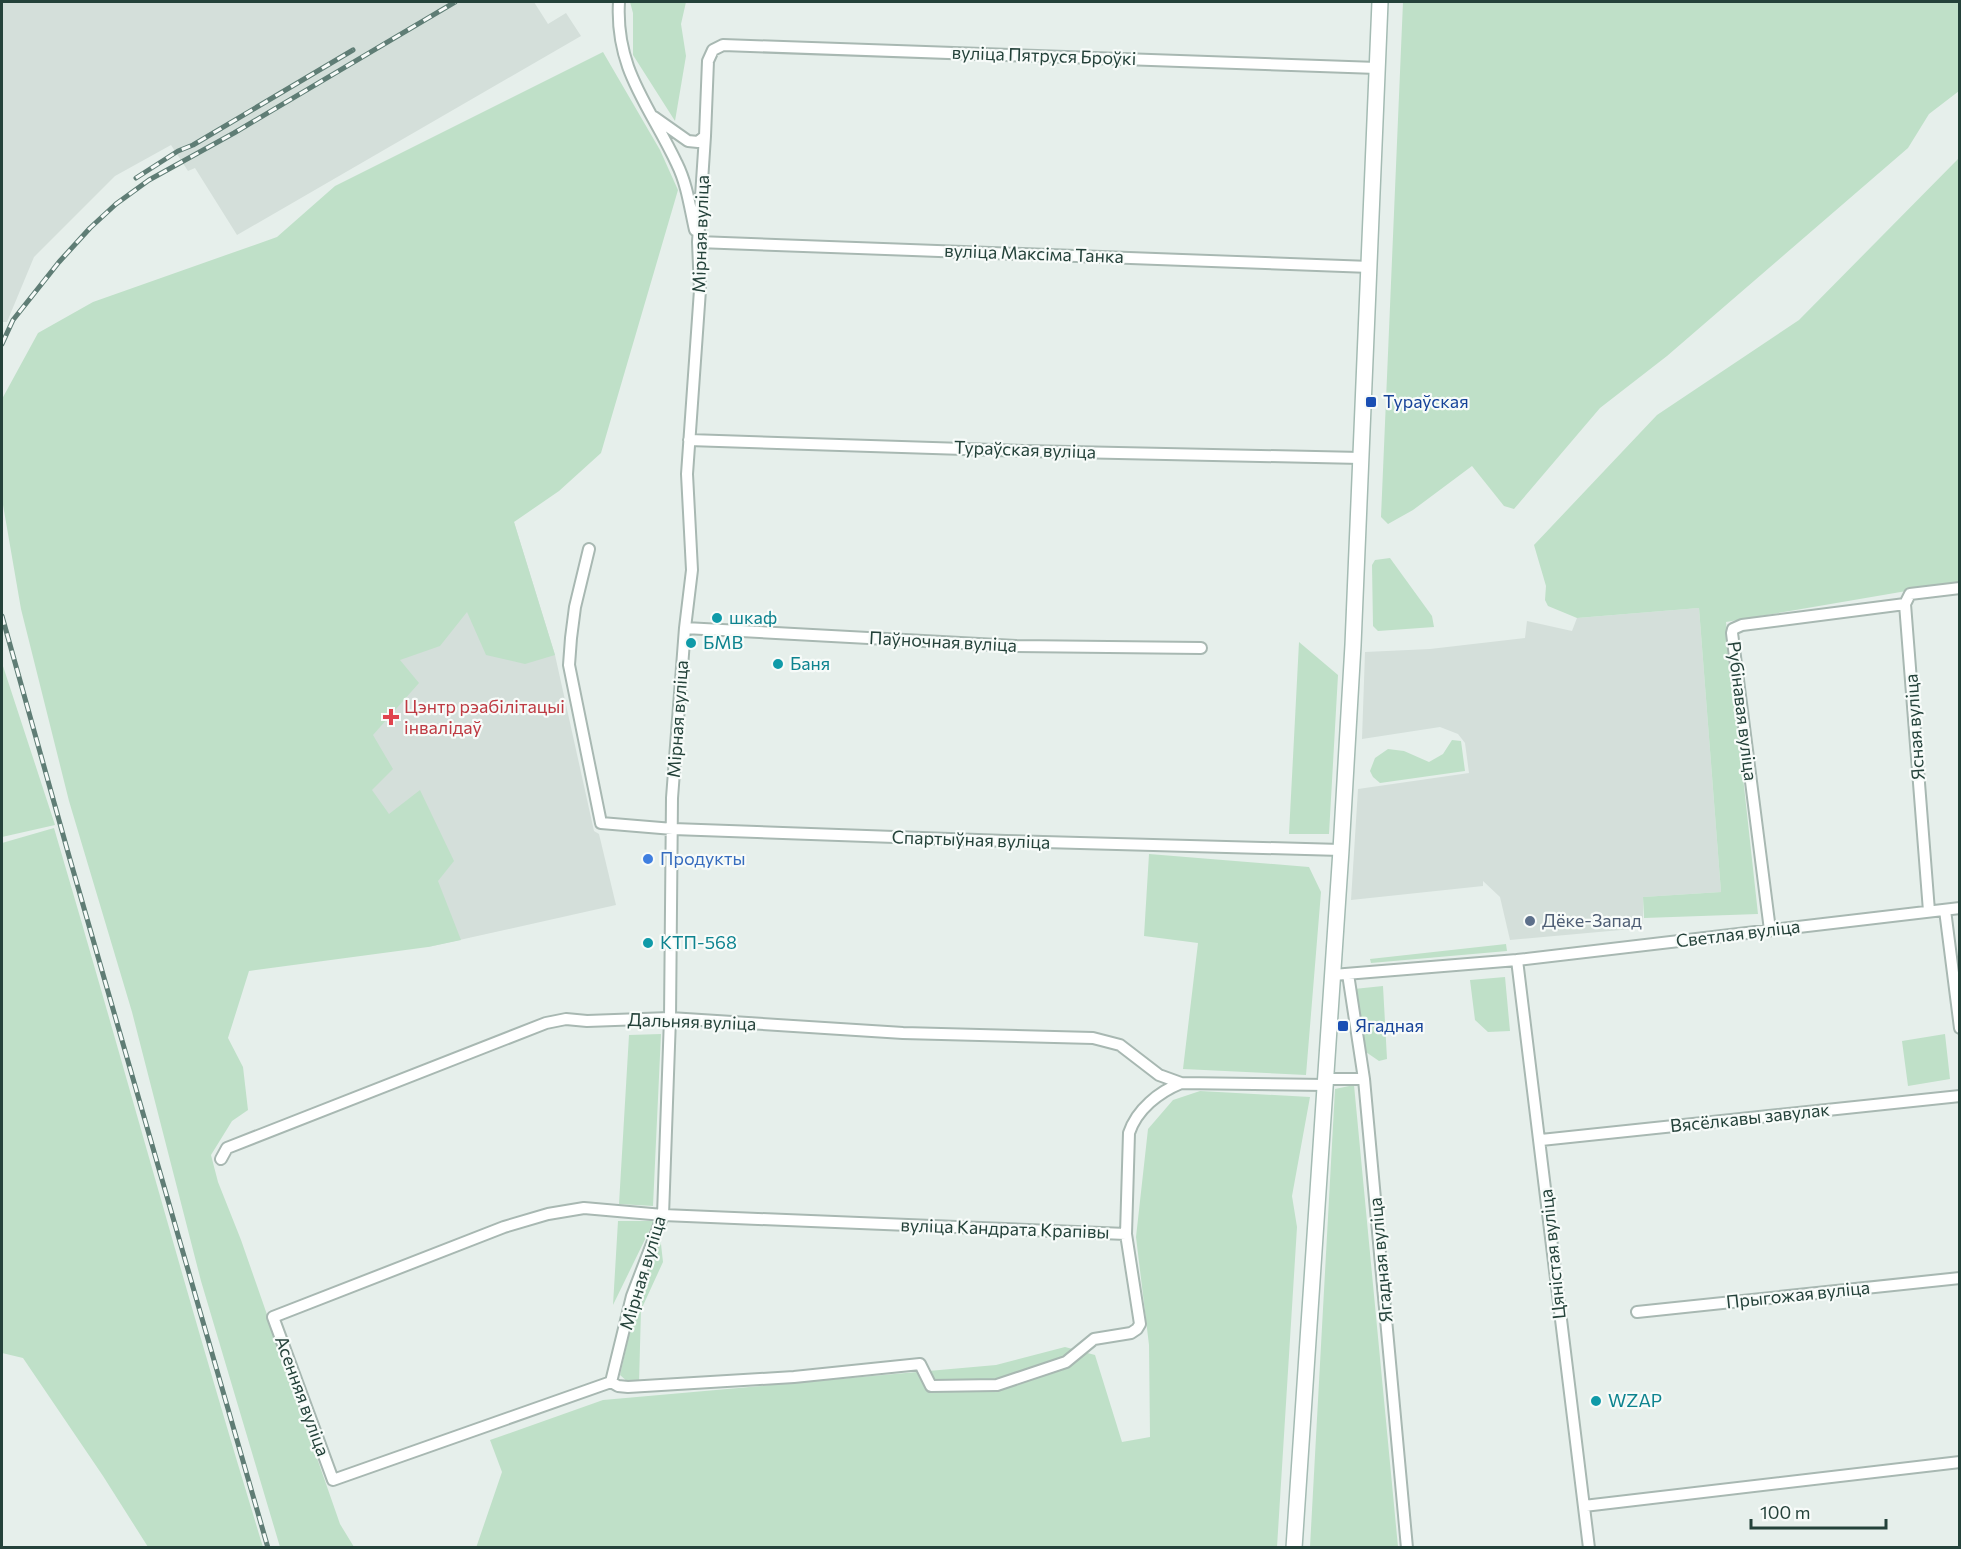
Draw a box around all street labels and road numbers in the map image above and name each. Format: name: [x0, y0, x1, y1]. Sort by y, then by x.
street label: вуліца Пятруся Броўкі: [951, 41, 1137, 69]
street label: Мірная вуліца: [687, 175, 713, 293]
street label: вуліца Максіма Танка: [944, 239, 1124, 267]
street label: Тураўская вуліца: [954, 436, 1096, 462]
street label: Паўночная вуліца: [869, 626, 1018, 656]
street label: Рубінавая вуліца: [1724, 640, 1762, 782]
street label: Мірная вуліца: [662, 659, 692, 779]
street label: Ясная вуліца: [1899, 673, 1929, 781]
street label: Спартыўная вуліца: [891, 825, 1051, 853]
street label: Светлая вуліца: [1674, 914, 1801, 952]
street label: Дальняя вуліца: [627, 1008, 757, 1034]
street label: Вясёлкавы завулак: [1669, 1098, 1831, 1136]
street label: Цяністая вуліца: [1534, 1188, 1570, 1320]
street label: Ягадная вуліца: [1364, 1197, 1396, 1323]
street label: Мірная вуліца: [614, 1213, 670, 1332]
street label: вуліца Кандрата Крапівы: [900, 1213, 1110, 1243]
street label: Прыгожая вуліца: [1725, 1276, 1871, 1313]
street label: Асенняя вуліца: [271, 1333, 335, 1459]

